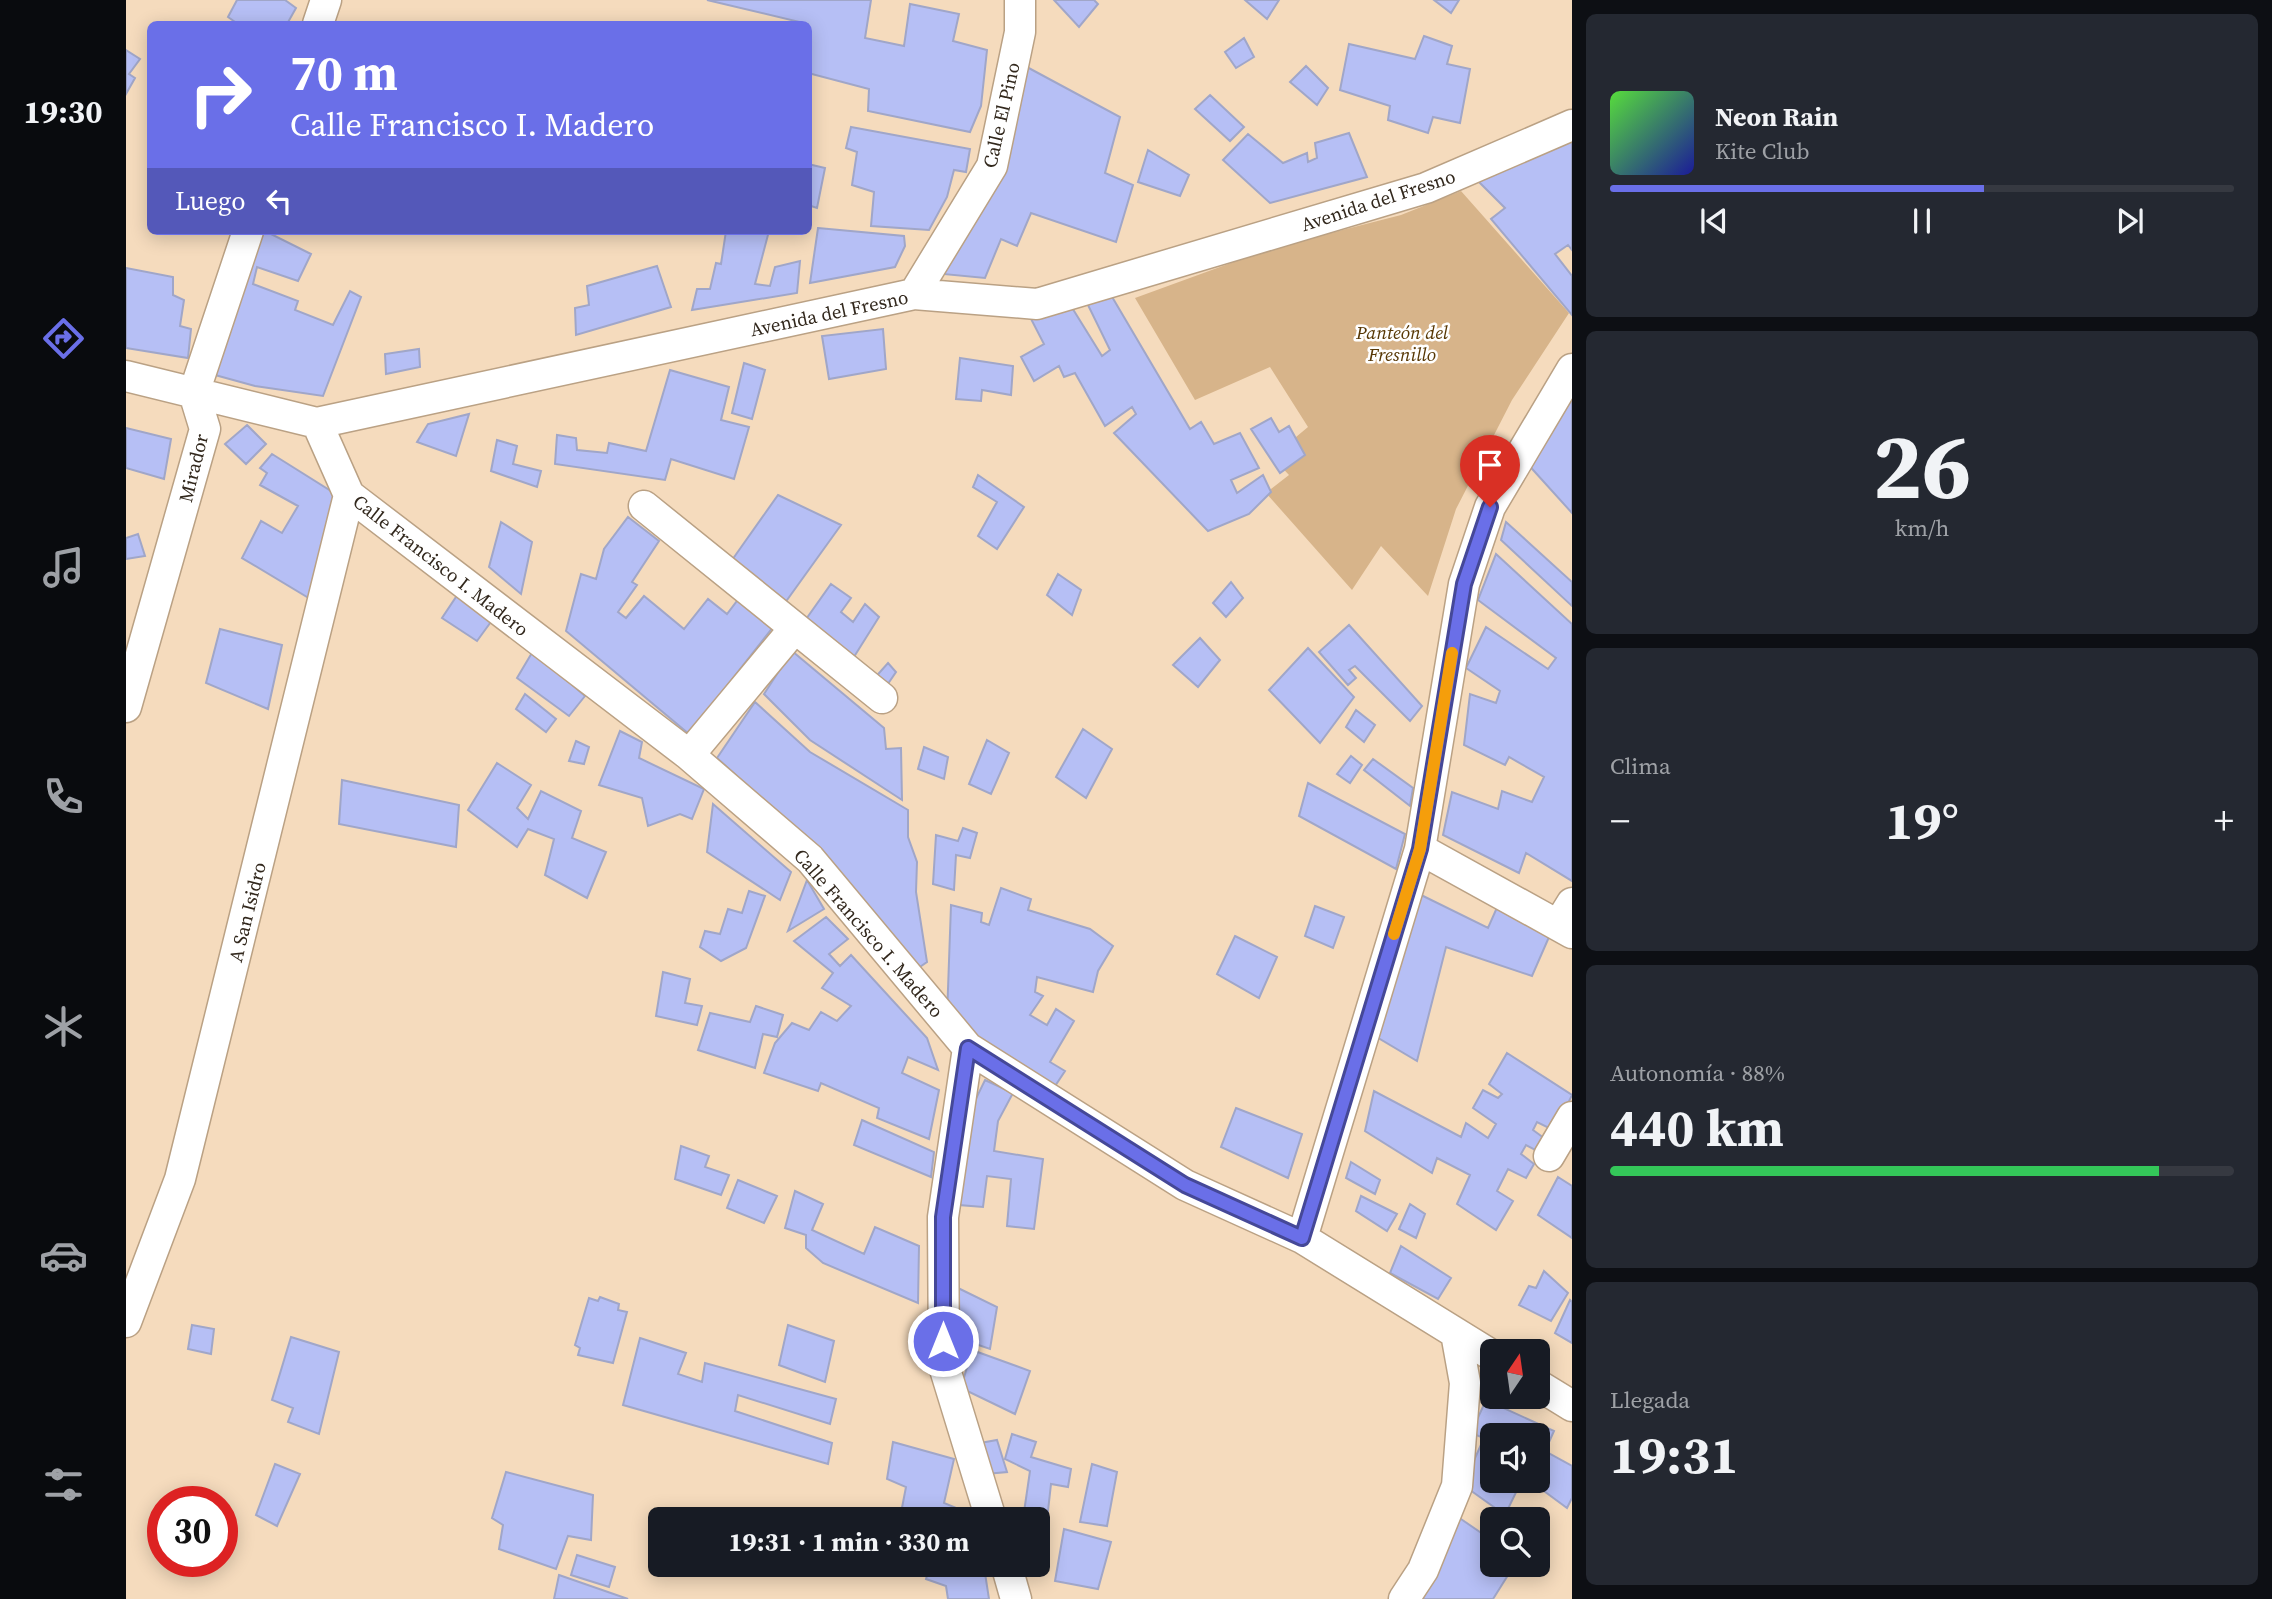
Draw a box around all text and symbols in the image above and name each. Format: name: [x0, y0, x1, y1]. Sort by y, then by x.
text: 70 m: [290, 39, 398, 106]
icon: right: [175, 49, 266, 140]
street label: Calle El Pino: [976, 60, 1026, 170]
text: 19:30: [24, 90, 102, 134]
text: Neon Rain: [1715, 99, 1838, 135]
text: Calle Francisco I. Madero: [290, 103, 654, 147]
text: Kite Club: [1715, 135, 1810, 167]
street label: Avenida del Fresno: [1297, 163, 1459, 237]
icon: left: [260, 182, 298, 220]
text: Luego: [175, 183, 246, 219]
icon: previous: [1695, 202, 1733, 240]
icon: pause: [1903, 202, 1941, 240]
icon: next: [2111, 202, 2149, 240]
street label: Avenida del Fresno: [748, 284, 910, 342]
icon: directions: [39, 314, 88, 363]
park label: Panteón del Fresnillo: [1355, 319, 1449, 367]
text: 26: [1873, 404, 1971, 528]
street label: Mirador: [172, 431, 214, 505]
pin: [1460, 435, 1520, 507]
icon: arrive: [1471, 446, 1509, 484]
street label: Calle Francisco I. Madero: [348, 488, 534, 642]
text: km/h: [1895, 512, 1949, 544]
icon: music: [39, 543, 88, 592]
text: Clima: [1610, 750, 1671, 782]
icon: phone: [39, 772, 88, 821]
text: 19°: [1885, 785, 1959, 856]
text: −: [1610, 795, 1630, 847]
text: +: [2214, 795, 2234, 847]
street label: Calle Francisco I. Madero: [788, 843, 950, 1023]
street label: A San Isidro: [222, 859, 272, 965]
icon: climate: [39, 1002, 88, 1051]
text: Autonomía · 88%: [1610, 1057, 1785, 1089]
text: 440 km: [1610, 1092, 1784, 1163]
icon: car: [39, 1231, 88, 1280]
position arrow: [906, 1304, 980, 1378]
north arrow: [1480, 1339, 1550, 1409]
map controls: [1480, 1339, 1550, 1577]
text: Llegada: [1610, 1384, 1690, 1416]
text: 19:31: [1610, 1419, 1738, 1490]
button: sound: [1480, 1423, 1550, 1493]
icon: filters: [39, 1460, 88, 1509]
speed limit sign: 30: [147, 1486, 238, 1577]
button: search: [1480, 1507, 1550, 1577]
text: 19:31 · 1 min · 330 m: [729, 1524, 969, 1560]

